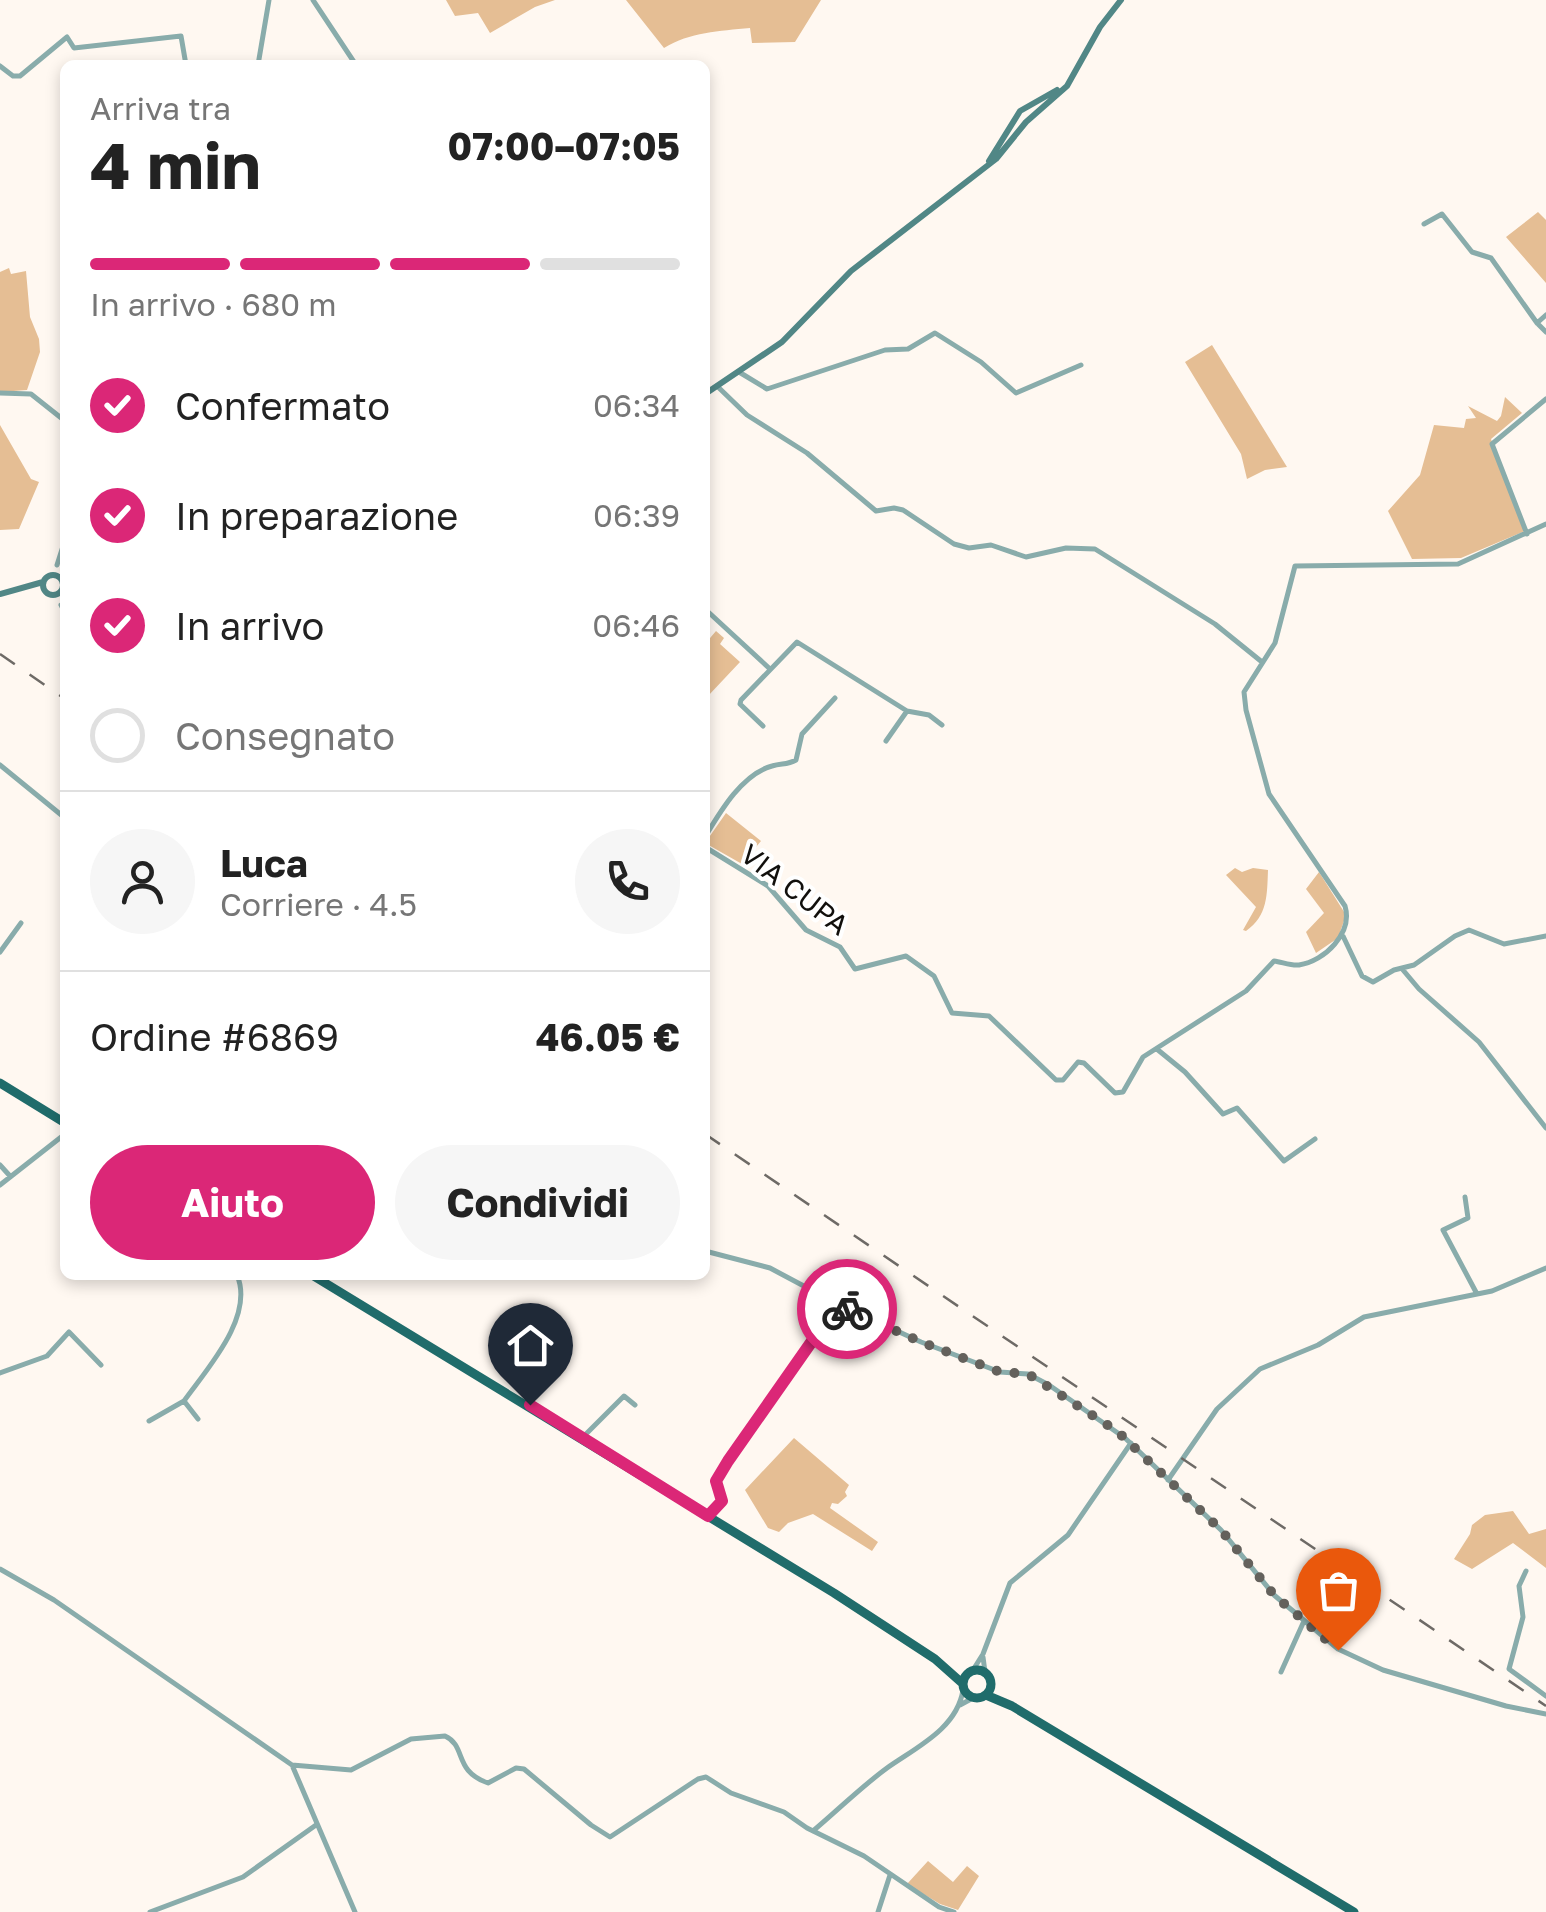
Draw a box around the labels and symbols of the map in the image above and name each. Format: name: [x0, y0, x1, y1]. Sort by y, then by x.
street label: VIA CUPA: [735, 837, 856, 941]
courier: [797, 1259, 897, 1359]
pin: [488, 1303, 573, 1406]
pin: [1296, 1548, 1381, 1651]

